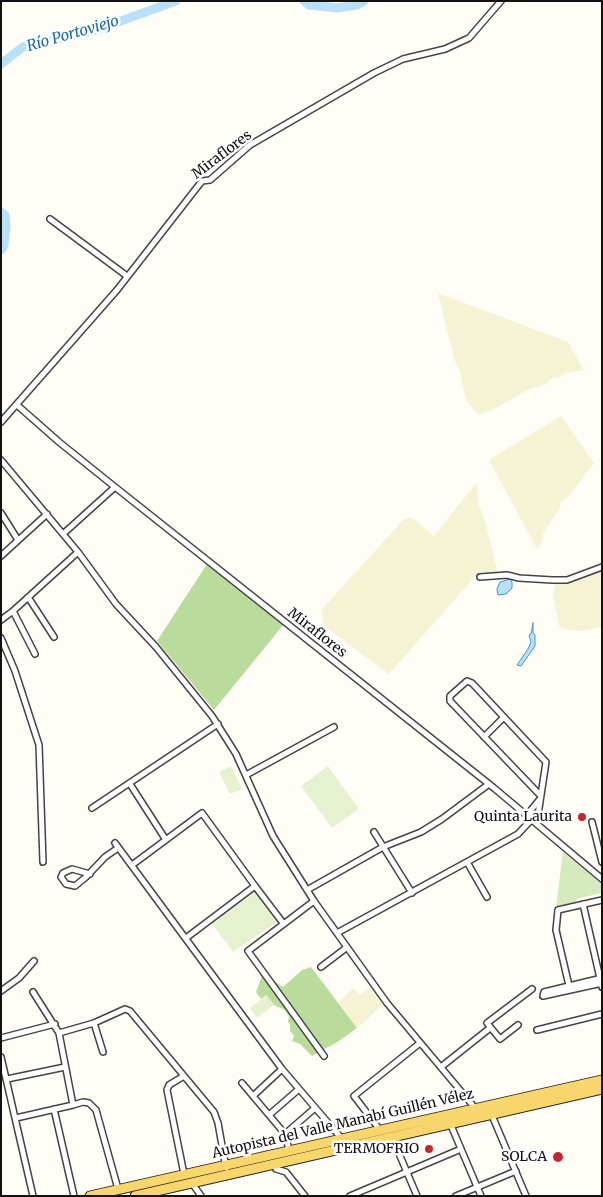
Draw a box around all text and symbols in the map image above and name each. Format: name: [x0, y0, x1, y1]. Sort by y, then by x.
water label: Río Portoviejo: [25, 12, 121, 56]
street label: Miraflores: [189, 127, 255, 183]
street label: Miraflores: [284, 605, 350, 661]
place label: Quinta Laurita: [474, 809, 572, 825]
marker: Quinta Laurita: [576, 811, 588, 823]
street label: Autopista del Valle Manabí Guillén Vélez: [210, 1086, 476, 1162]
place label: TERMOFRIO: [334, 1141, 419, 1157]
marker: TERMOFRIO: [423, 1143, 435, 1155]
place label: SOLCA: [501, 1149, 547, 1165]
marker: SOLCA: [551, 1150, 565, 1164]

